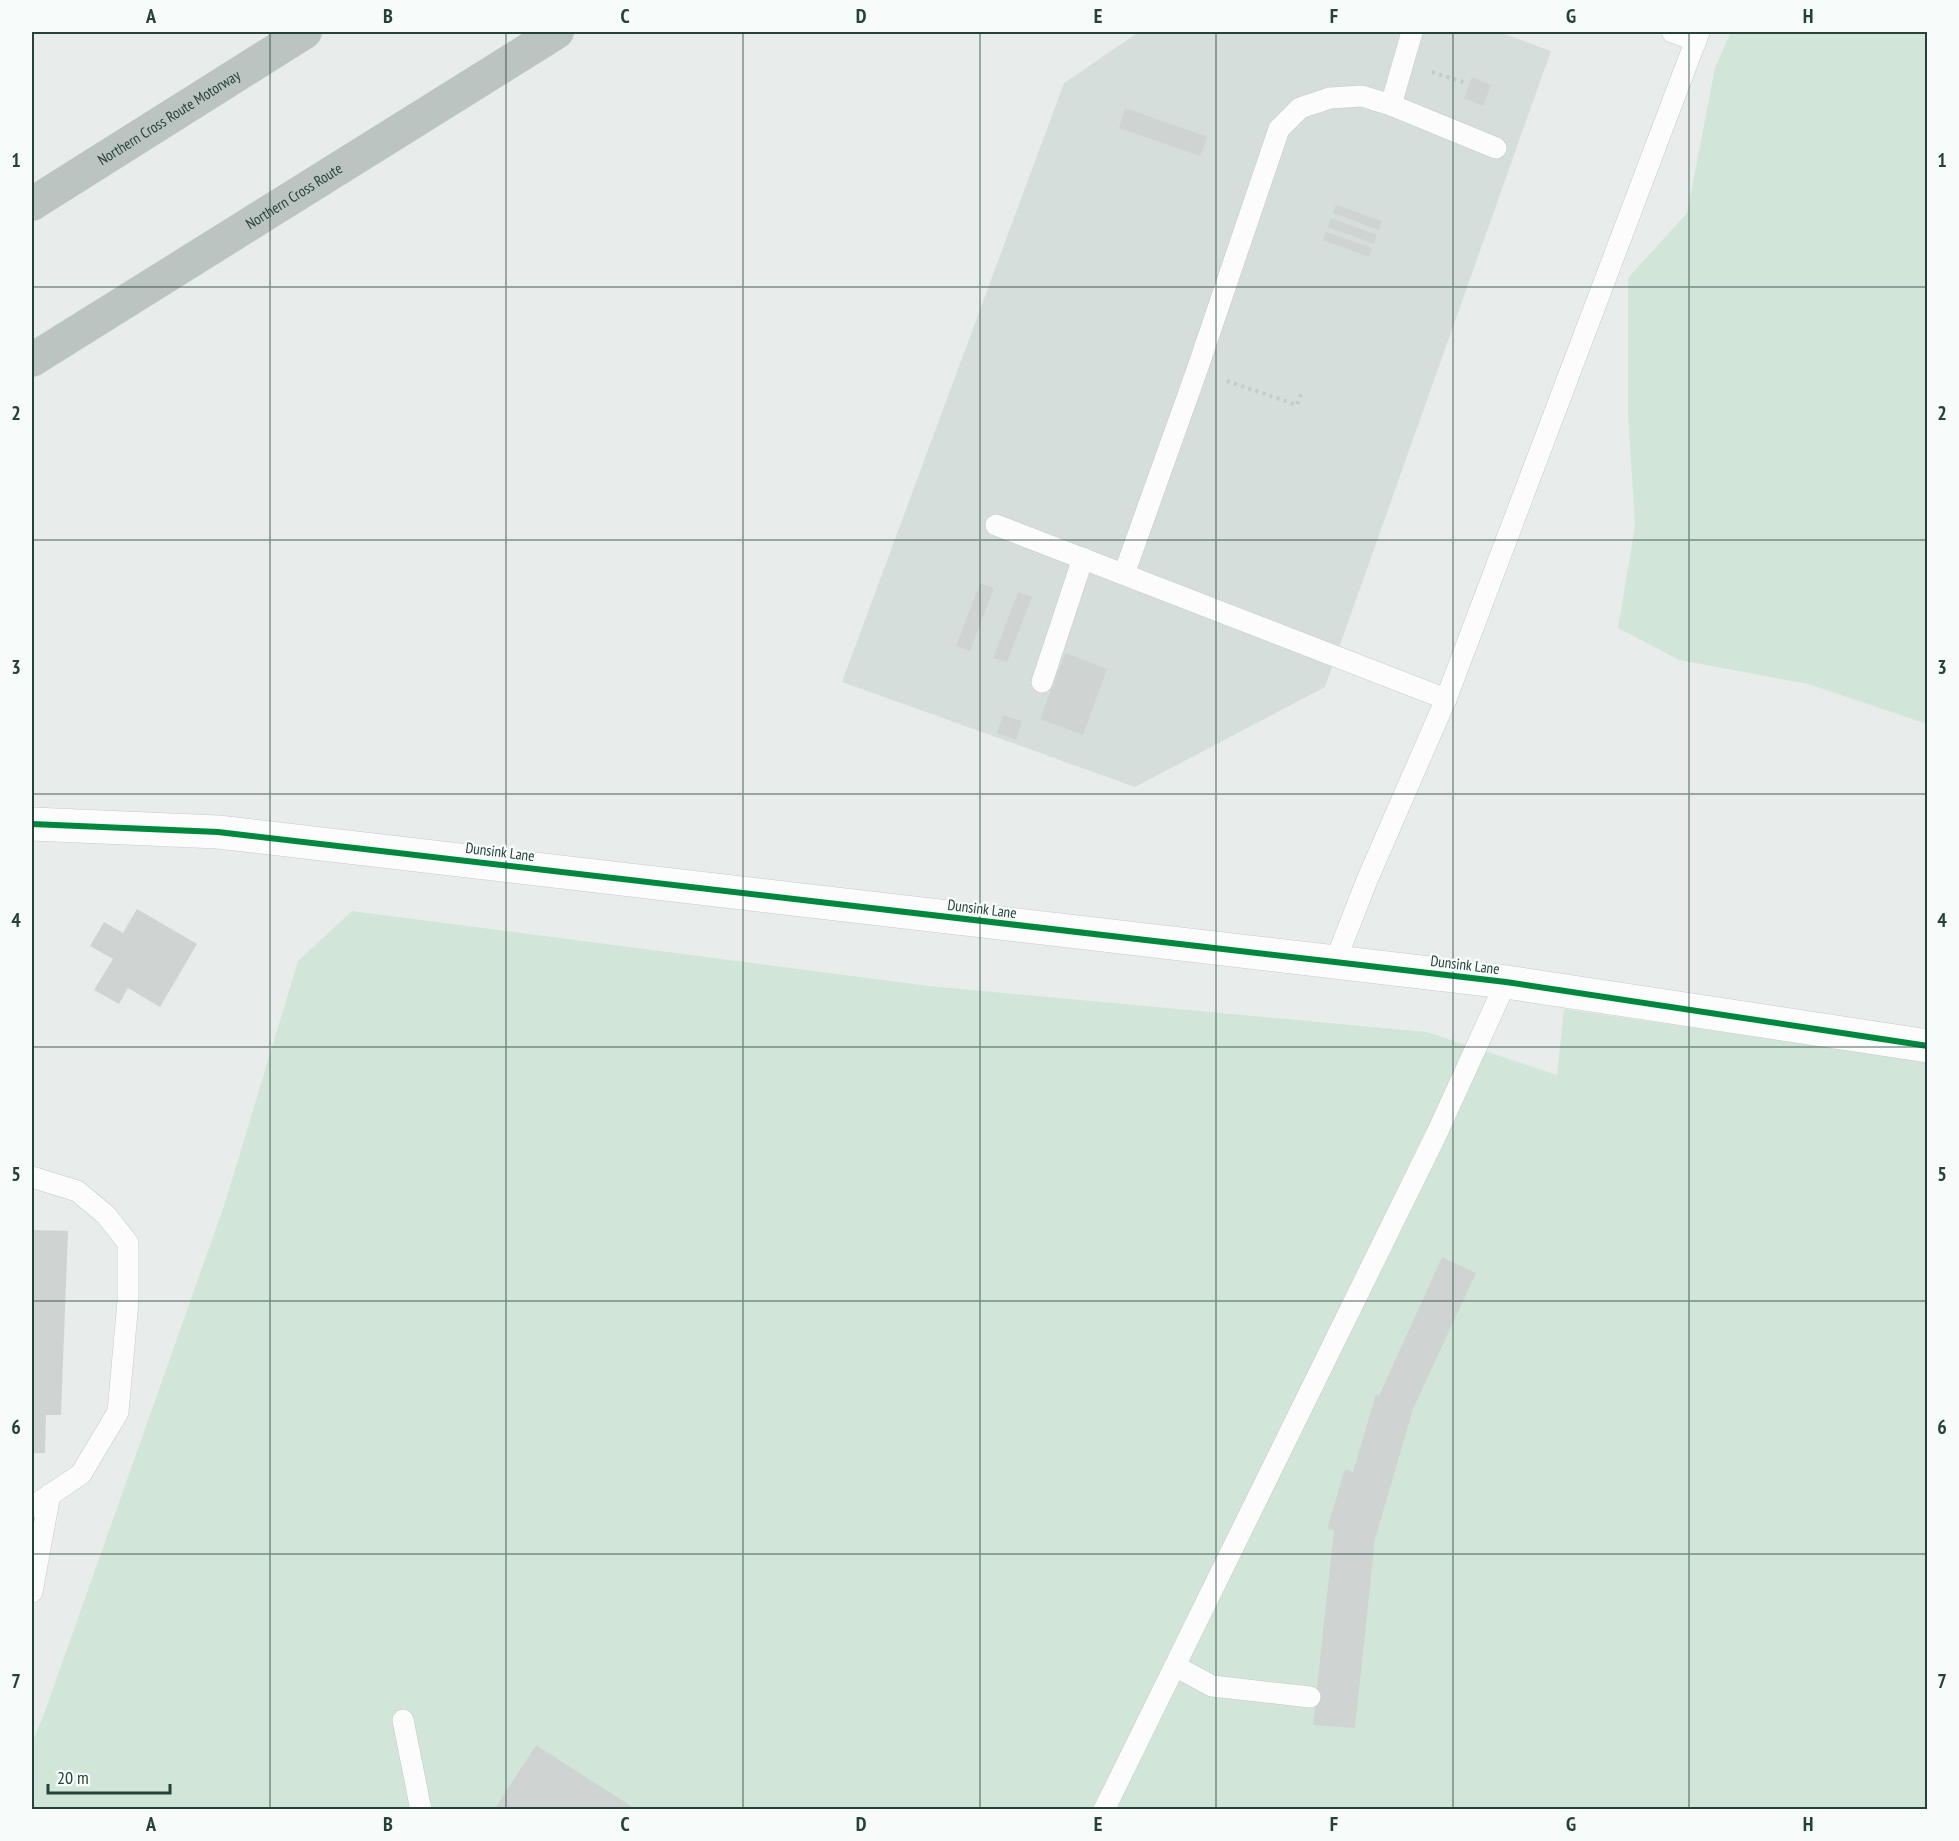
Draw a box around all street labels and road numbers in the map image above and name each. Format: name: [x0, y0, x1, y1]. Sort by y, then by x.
street label: Northern Cross Route Motorway: [94, 65, 244, 169]
street label: Northern Cross Route: [242, 159, 346, 233]
street label: Dunsink Lane: [464, 838, 536, 865]
street label: Dunsink Lane: [946, 895, 1018, 922]
street label: Dunsink Lane: [1429, 951, 1501, 978]

